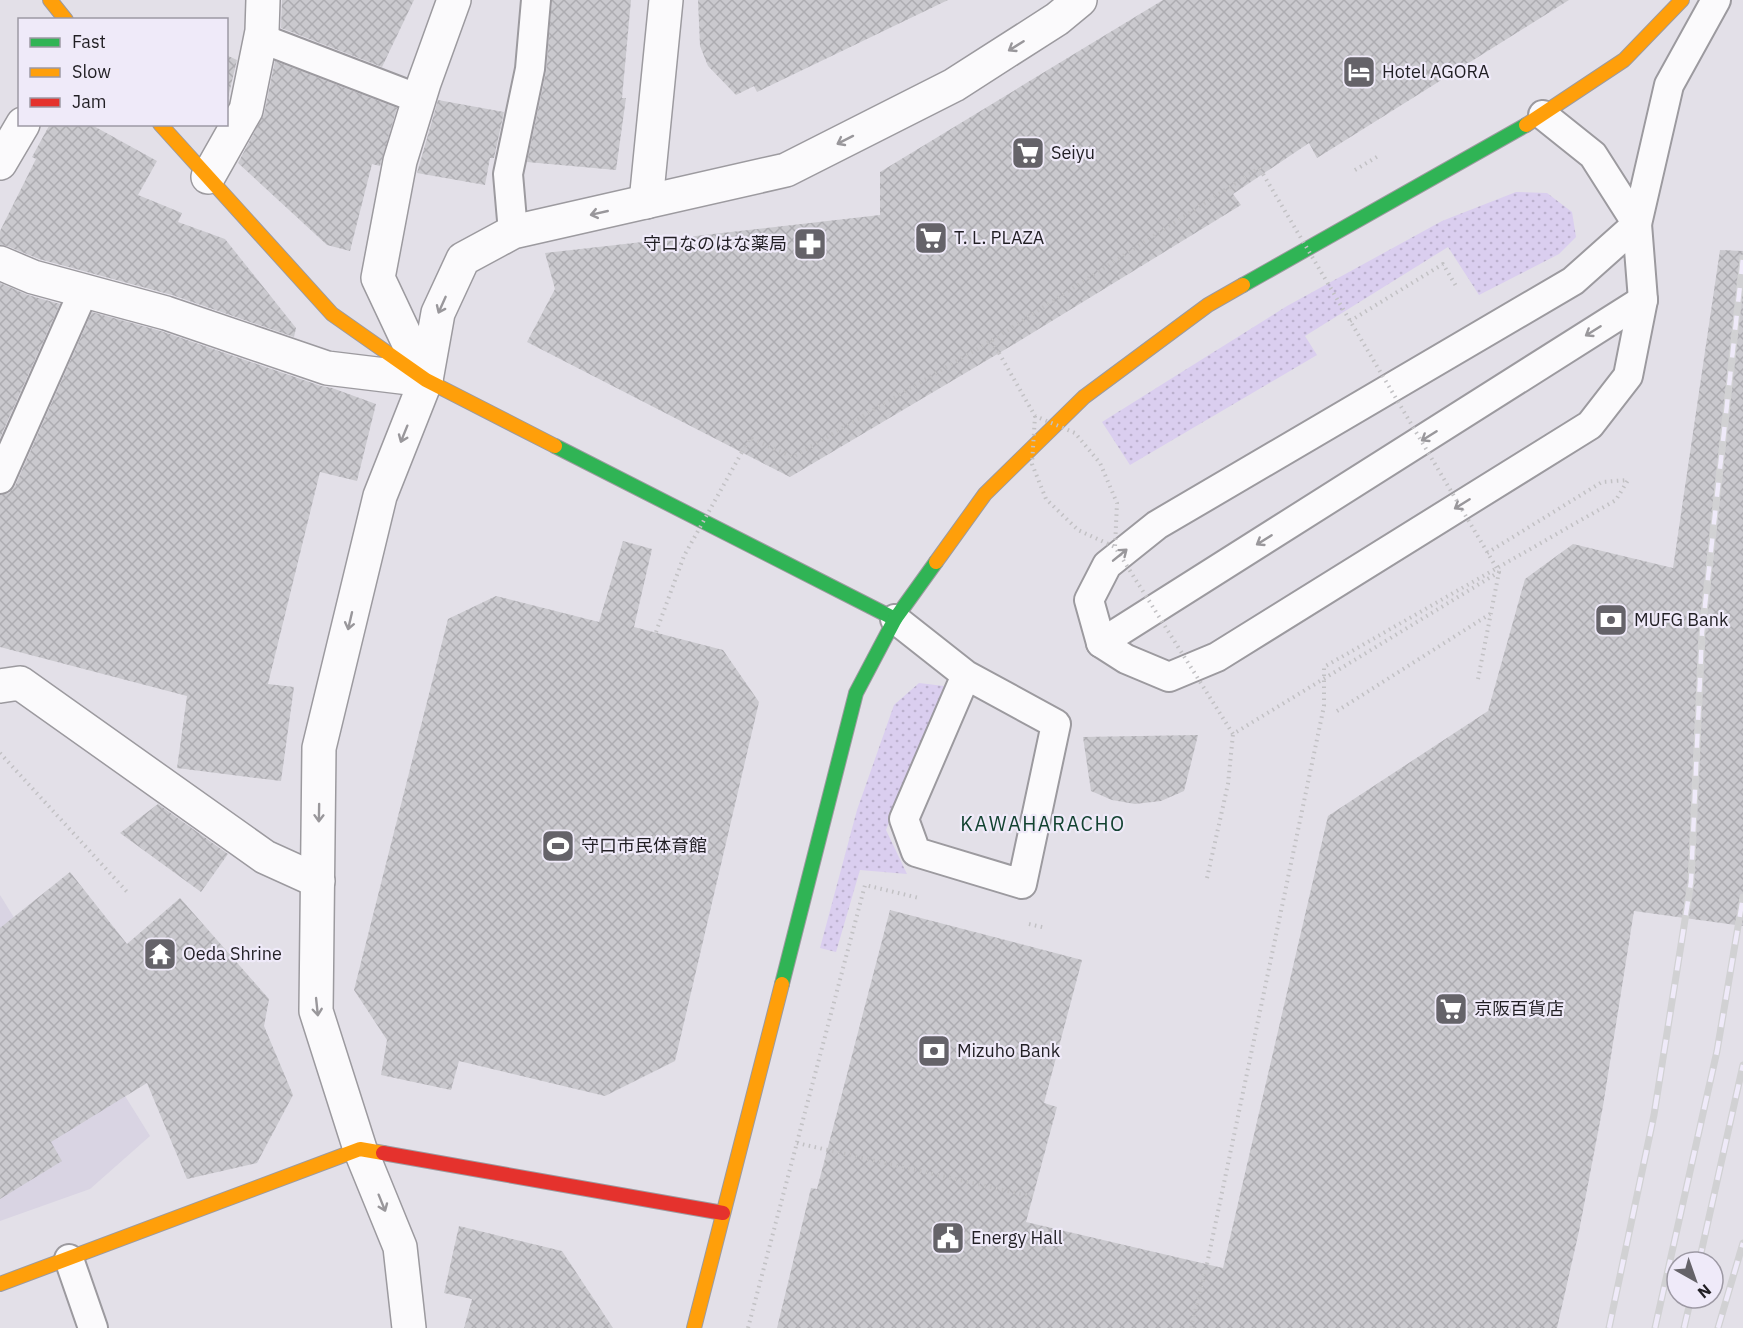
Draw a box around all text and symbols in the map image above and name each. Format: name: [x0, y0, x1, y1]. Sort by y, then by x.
legend: [18, 18, 228, 126]
text: Fast: [72, 30, 106, 53]
one-way arrow: [1008, 40, 1025, 52]
hotel icon: Hotel AGORA: [1341, 54, 1377, 90]
text: Slow: [72, 60, 111, 83]
place label: Hotel AGORA: [1382, 60, 1490, 83]
text: Jam: [72, 90, 107, 113]
one-way arrow: [837, 135, 855, 146]
supermarket icon: Seiyu: [1010, 135, 1046, 171]
place label: Seiyu: [1051, 141, 1095, 164]
one-way arrow: [590, 207, 609, 219]
supermarket icon: T. L. PLAZA: [913, 220, 949, 256]
pharmacy icon: 守口なのはな薬局: [792, 226, 828, 262]
place label: T. L. PLAZA: [954, 226, 1045, 249]
place label: 守口なのはな薬局: [643, 232, 787, 255]
one-way arrow: [436, 295, 447, 313]
one-way arrow: [1585, 325, 1602, 338]
one-way arrow: [398, 425, 409, 443]
one-way arrow: [1421, 430, 1438, 442]
one-way arrow: [1454, 499, 1471, 511]
one-way arrow: [1256, 534, 1273, 546]
one-way arrow: [1112, 548, 1128, 561]
bank icon: MUFG Bank: [1593, 602, 1629, 638]
place label: MUFG Bank: [1634, 608, 1729, 631]
one-way arrow: [343, 611, 355, 630]
one-way arrow: [313, 802, 324, 822]
district label: KAWAHARACHO: [960, 810, 1126, 837]
sports icon: 守口市民体育館: [540, 828, 576, 864]
place label: 守口市民体育館: [581, 834, 707, 857]
temple icon: Oeda Shrine: [142, 936, 178, 972]
place label: Oeda Shrine: [183, 942, 282, 965]
supermarket icon: 京阪百貨店: [1433, 991, 1469, 1027]
one-way arrow: [312, 997, 323, 1017]
place label: 京阪百貨店: [1474, 997, 1564, 1020]
bank icon: Mizuho Bank: [916, 1033, 952, 1069]
place label: Mizuho Bank: [957, 1039, 1061, 1062]
one-way arrow: [377, 1194, 388, 1212]
public building icon: Energy Hall: [930, 1220, 966, 1256]
place label: Energy Hall: [971, 1226, 1063, 1249]
north arrow: [1665, 1250, 1725, 1310]
text: N: [1694, 1280, 1716, 1303]

